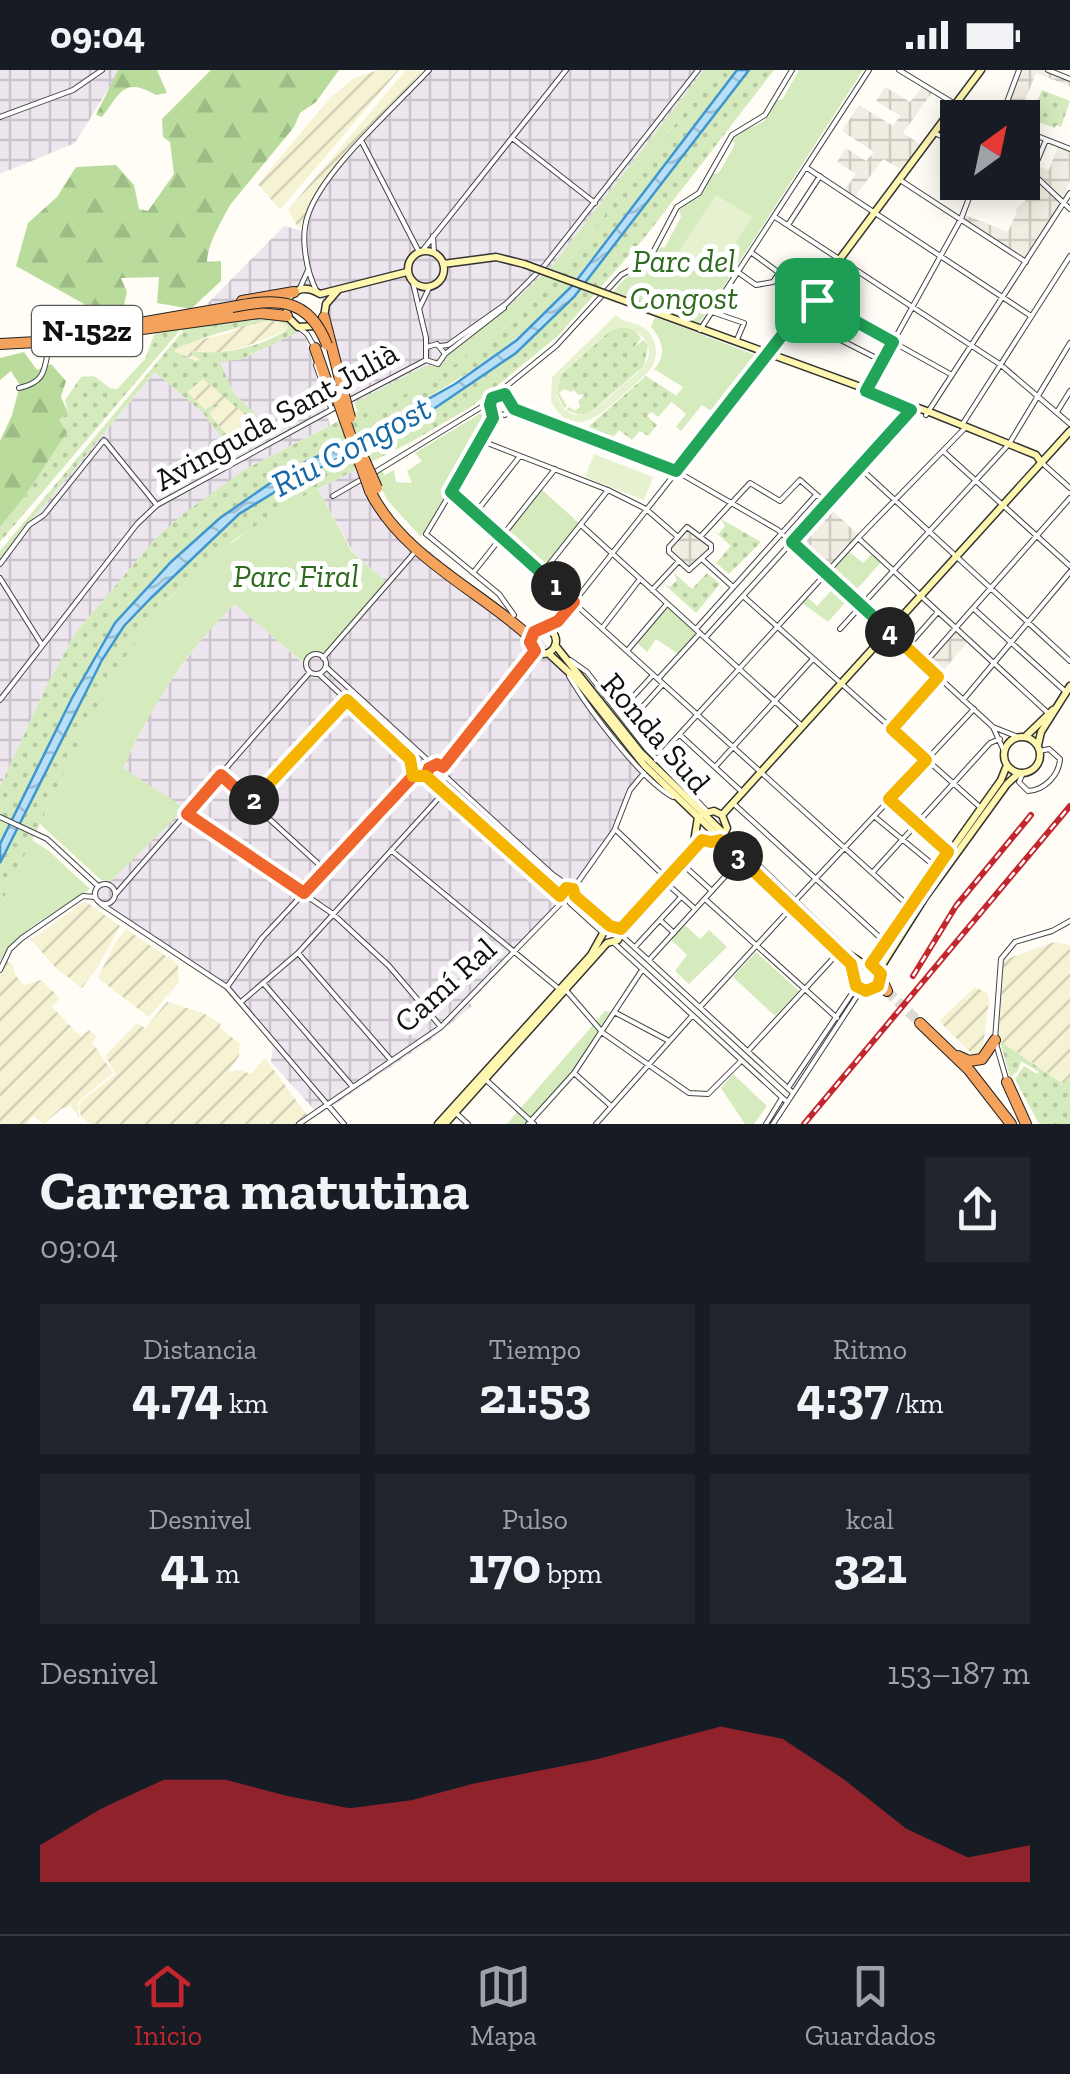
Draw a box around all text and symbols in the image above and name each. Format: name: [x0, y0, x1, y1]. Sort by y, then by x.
text: 09:04: [50, 12, 145, 58]
north arrow: [940, 100, 1040, 200]
map controls: [940, 100, 1040, 200]
park label: Parc del Congost: [630, 242, 738, 317]
pin: [775, 258, 860, 343]
icon: arrive: [790, 273, 845, 328]
road number: N-152z: [32, 306, 142, 356]
street label: Avinguda Sant Julià: [147, 333, 405, 499]
water label: Riu Congost: [264, 387, 438, 505]
park label: Parc Firal: [233, 557, 359, 595]
pin: 1: [531, 561, 581, 611]
text: 1: [550, 569, 562, 602]
pin: 4: [865, 607, 915, 657]
text: 4: [882, 615, 898, 648]
street label: Ronda Sud: [593, 665, 719, 801]
pin: 2: [229, 775, 279, 825]
text: 2: [246, 783, 262, 816]
pin: 3: [713, 831, 763, 881]
text: 3: [731, 839, 745, 872]
street label: Camí Ral: [386, 929, 504, 1041]
text: Carrera matutina: [40, 1157, 470, 1223]
button: share: [925, 1157, 1030, 1262]
text: 09:04: [40, 1228, 118, 1266]
text: Distancia: [143, 1333, 257, 1366]
text: Tiempo: [489, 1333, 581, 1366]
text: Ritmo: [833, 1333, 907, 1366]
text: 4.74: [132, 1366, 223, 1426]
text: 21:53: [479, 1366, 591, 1426]
text: 4:37: [797, 1366, 889, 1426]
text: km: [223, 1387, 268, 1420]
text: /km: [889, 1387, 943, 1420]
text: Desnivel: [148, 1503, 252, 1536]
text: Pulso: [502, 1503, 568, 1536]
text: kcal: [846, 1503, 894, 1536]
text: 41: [160, 1536, 209, 1596]
text: 170: [468, 1536, 541, 1596]
text: 321: [833, 1536, 907, 1596]
text: m: [209, 1557, 240, 1590]
text: bpm: [541, 1557, 602, 1590]
text: Desnivel: [40, 1654, 158, 1692]
text: 153–187 m: [887, 1654, 1030, 1692]
tab: Inicio: [134, 1959, 202, 2052]
tab: Mapa: [470, 1959, 537, 2052]
tab: Guardados: [805, 1959, 936, 2052]

